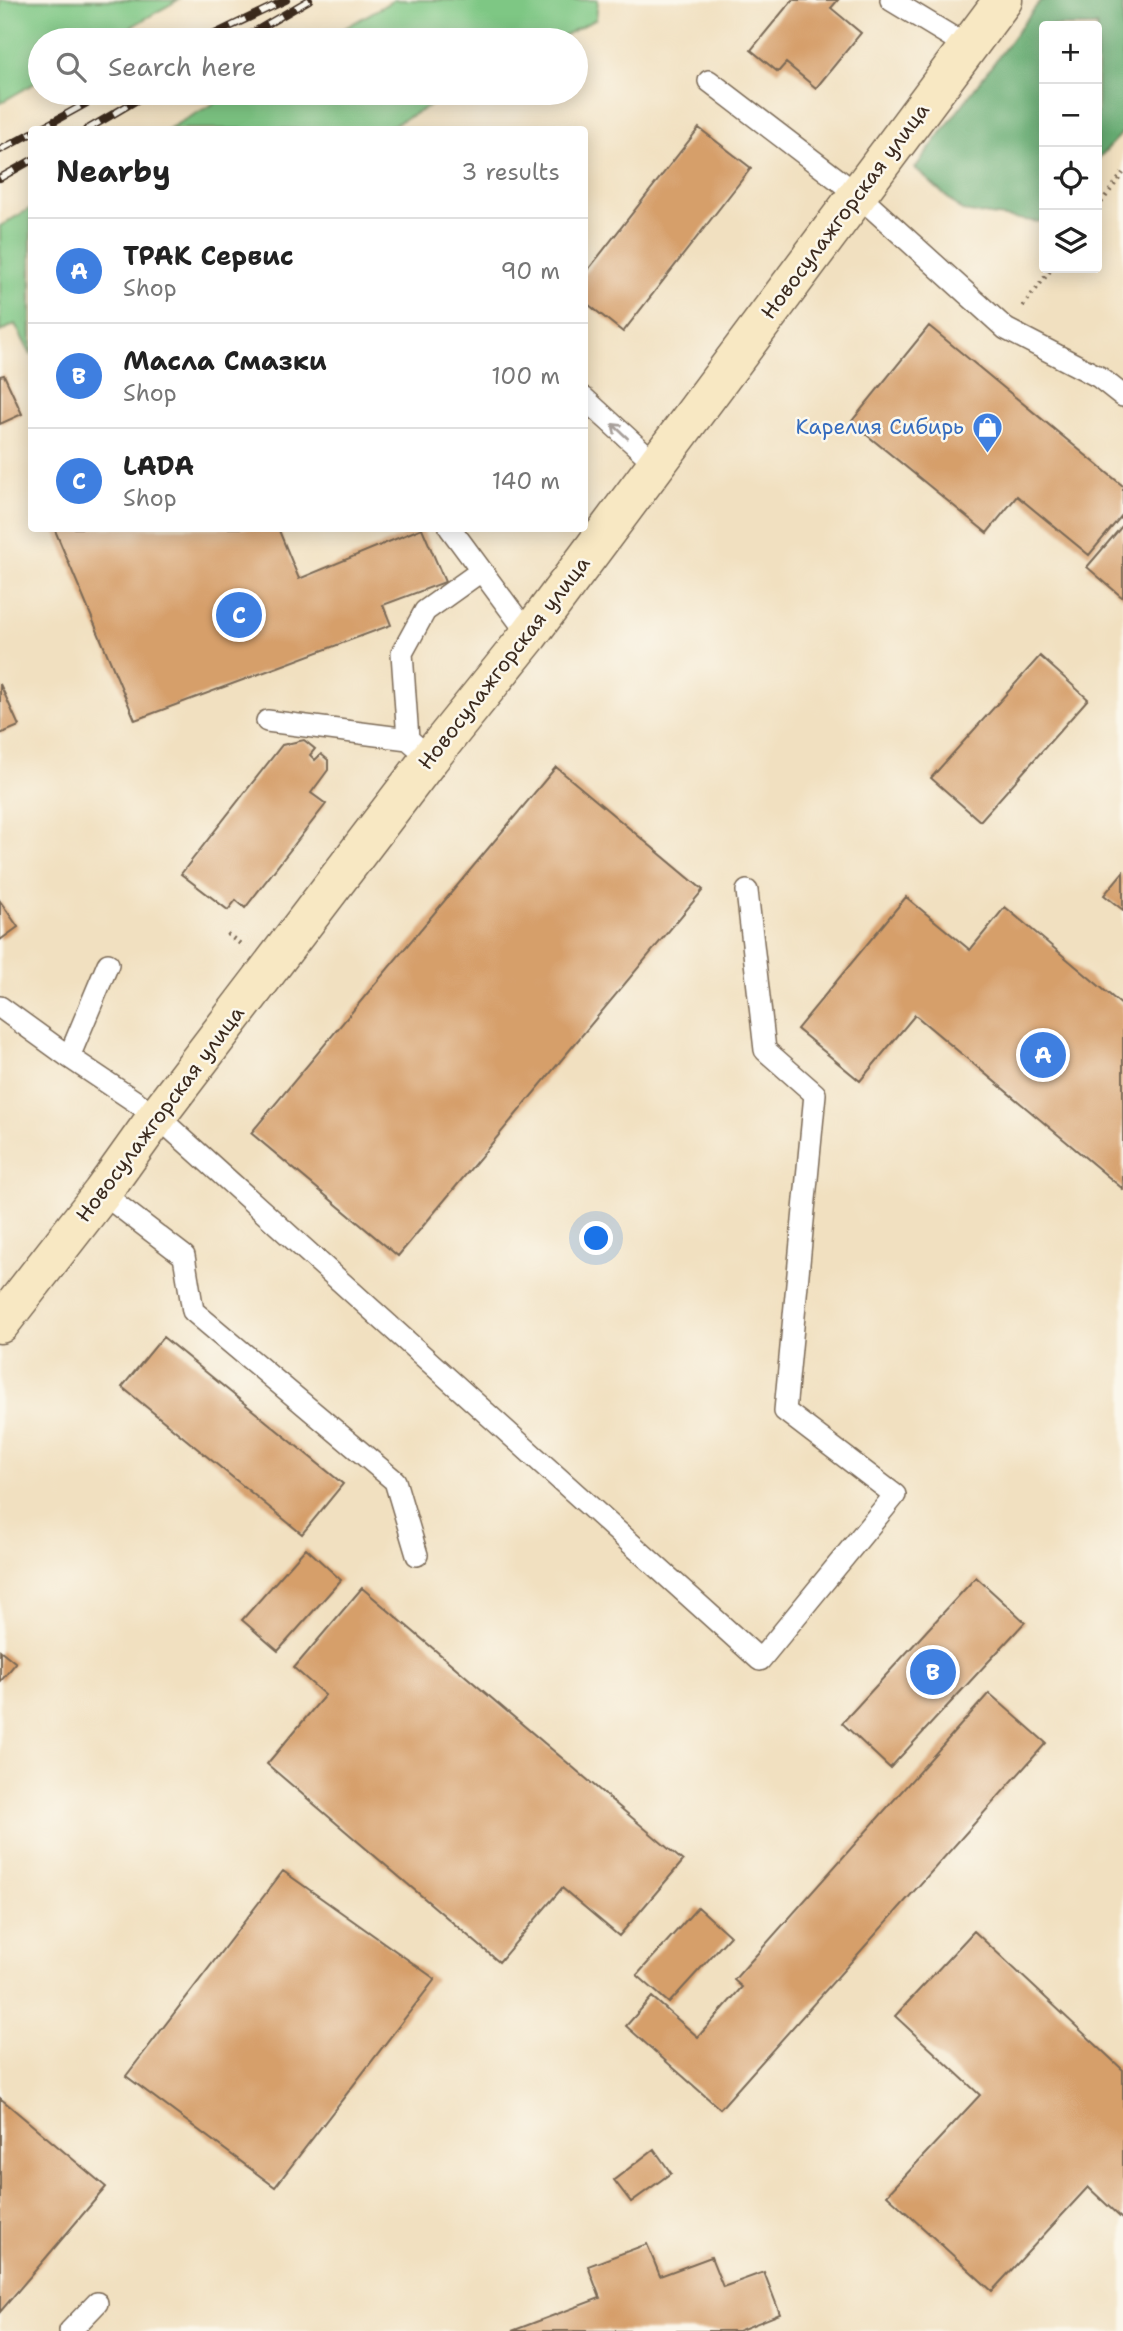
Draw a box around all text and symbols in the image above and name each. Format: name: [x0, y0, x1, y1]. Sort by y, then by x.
map controls: [1039, 21, 1102, 273]
button: +: [1039, 21, 1102, 84]
search box: [28, 28, 588, 105]
icon: search: [52, 48, 90, 86]
text: Search here: [108, 49, 257, 84]
button: −: [1039, 84, 1102, 147]
street label: Новосулажгорская улица: [754, 97, 936, 325]
button: locate: [1039, 147, 1102, 210]
text: Nearby: [56, 151, 171, 192]
text: 3 results: [461, 157, 560, 187]
button: layers: [1039, 210, 1102, 273]
text: ТРАК Сервис: [123, 238, 294, 273]
text: A: [70, 256, 88, 286]
text: 90 m: [500, 256, 560, 286]
text: Shop: [123, 273, 177, 303]
text: Масла Смазки: [123, 343, 327, 378]
text: B: [72, 361, 86, 391]
text: 100 m: [491, 361, 560, 391]
text: Shop: [123, 378, 177, 408]
shop icon: Карелия Сибирь: [970, 410, 1004, 454]
place label: Карелия Сибирь: [796, 413, 964, 441]
one-way arrow: [612, 422, 629, 439]
text: LADA: [123, 448, 194, 483]
text: C: [72, 466, 86, 496]
text: 140 m: [492, 466, 560, 496]
text: Shop: [123, 483, 177, 513]
street label: Новосулажгорская улица: [412, 550, 596, 776]
pin: C: [216, 589, 262, 641]
street label: Новосулажгорская улица: [69, 1000, 251, 1228]
pin: A: [1020, 1029, 1066, 1081]
your location: [579, 1221, 613, 1255]
pin: B: [910, 1646, 956, 1698]

